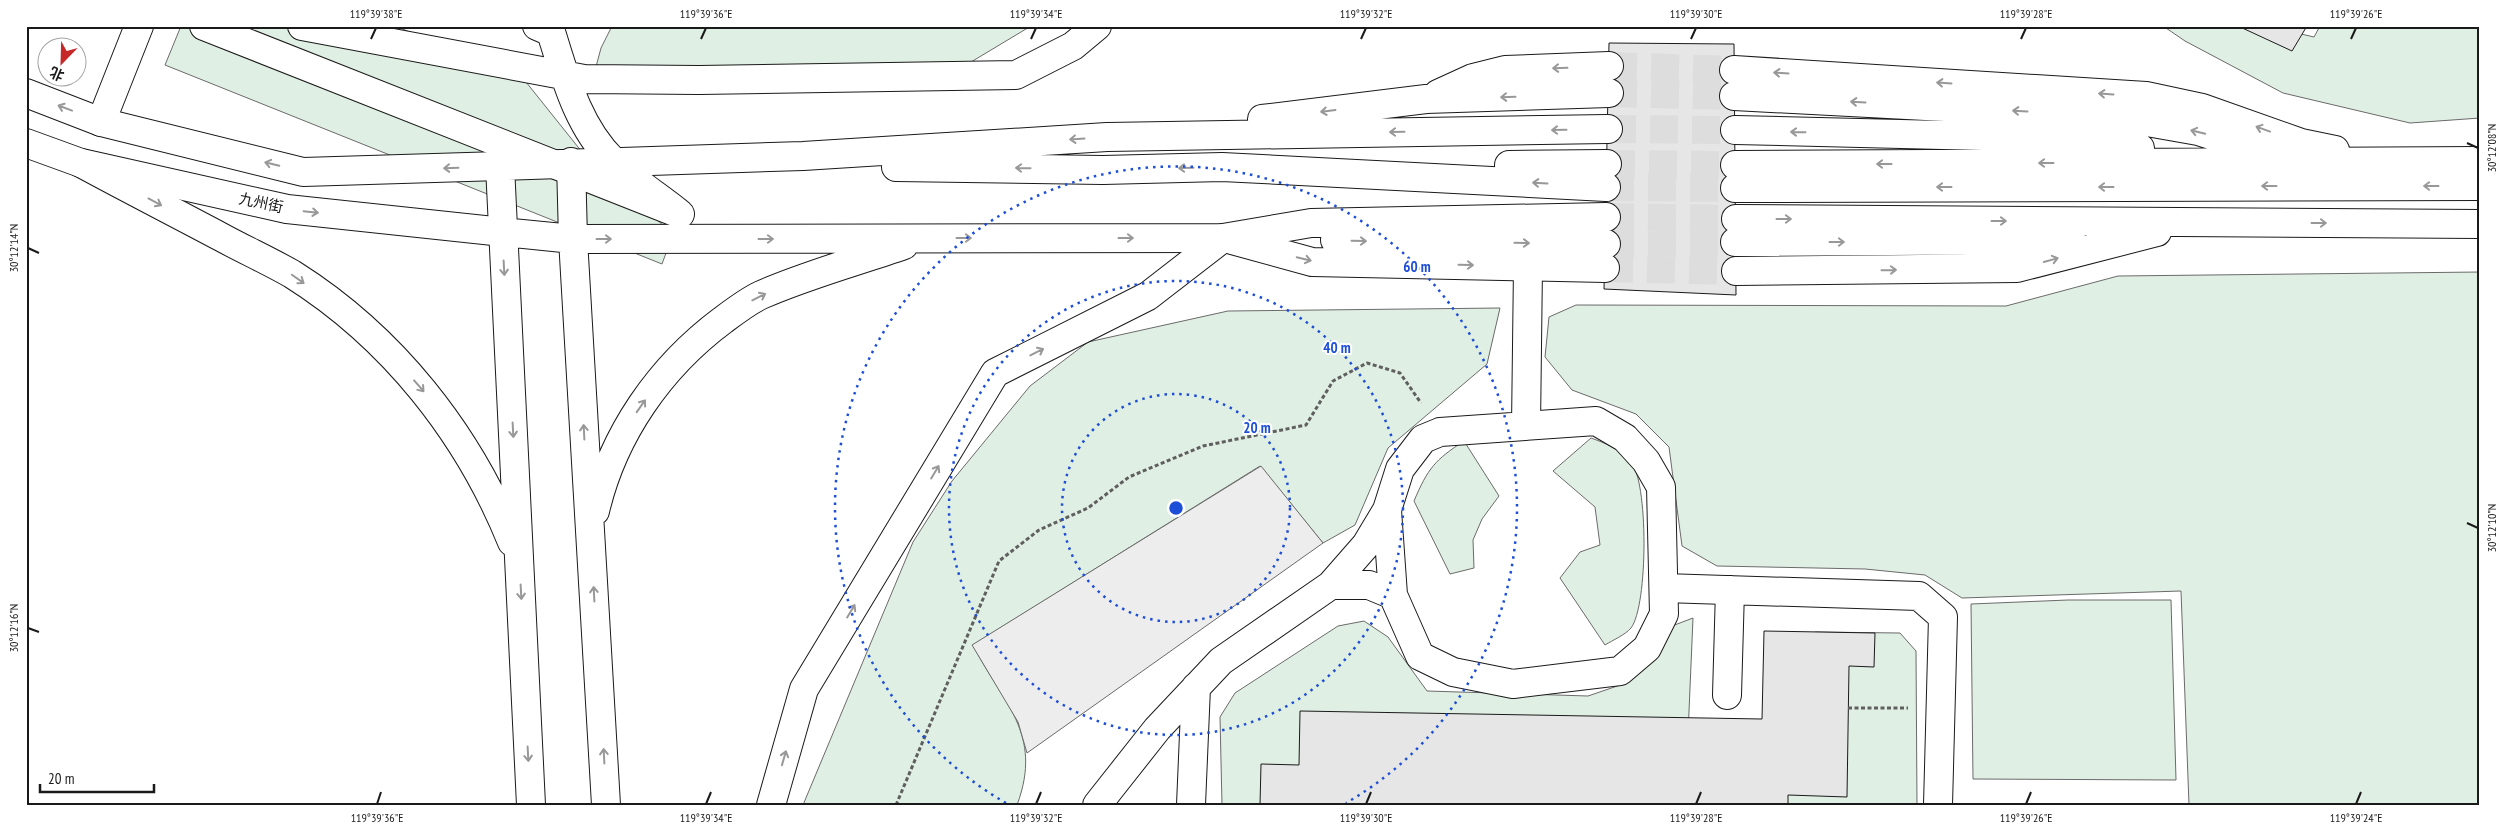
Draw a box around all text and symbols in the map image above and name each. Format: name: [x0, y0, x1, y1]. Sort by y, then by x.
text: 119°39'38"E: [350, 6, 402, 21]
text: 119°39'36"E: [680, 6, 732, 21]
text: 119°39'34"E: [1010, 6, 1062, 21]
text: 119°39'32"E: [1340, 6, 1392, 21]
text: 119°39'30"E: [1670, 6, 1722, 21]
text: 119°39'28"E: [2000, 6, 2052, 21]
text: 119°39'26"E: [2330, 6, 2382, 21]
north arrow: [38, 38, 88, 88]
text: 北: [47, 63, 67, 85]
one-way arrow: [1552, 63, 1568, 73]
one-way arrow: [1774, 69, 1790, 78]
one-way arrow: [1936, 79, 1952, 88]
one-way arrow: [2098, 89, 2114, 98]
one-way arrow: [1500, 92, 1516, 101]
one-way arrow: [1850, 98, 1866, 107]
one-way arrow: [57, 103, 73, 112]
one-way arrow: [1321, 106, 1337, 116]
one-way arrow: [2012, 106, 2028, 115]
one-way arrow: [2256, 124, 2271, 133]
text: 30°12'08"N: [2484, 124, 2499, 172]
one-way arrow: [1551, 125, 1567, 134]
one-way arrow: [1389, 127, 1405, 137]
one-way arrow: [1791, 127, 1807, 136]
one-way arrow: [2191, 127, 2207, 136]
one-way arrow: [1069, 134, 1085, 143]
one-way arrow: [2038, 158, 2054, 168]
one-way arrow: [264, 159, 280, 168]
one-way arrow: [1876, 159, 1892, 169]
one-way arrow: [443, 163, 460, 173]
one-way arrow: [1178, 163, 1194, 172]
one-way arrow: [1015, 164, 1031, 173]
one-way arrow: [1532, 179, 1548, 188]
one-way arrow: [2261, 181, 2277, 191]
one-way arrow: [2423, 181, 2440, 191]
one-way arrow: [1936, 182, 1952, 192]
one-way arrow: [2098, 182, 2114, 192]
street label: 九州街: [237, 189, 285, 216]
one-way arrow: [147, 197, 162, 207]
one-way arrow: [303, 207, 319, 216]
one-way arrow: [1776, 214, 1792, 224]
one-way arrow: [1991, 216, 2007, 226]
one-way arrow: [2311, 218, 2327, 228]
text: 30°12'14"N: [6, 224, 21, 272]
one-way arrow: [955, 233, 971, 243]
one-way arrow: [1118, 233, 1134, 243]
one-way arrow: [595, 234, 611, 244]
one-way arrow: [758, 234, 774, 244]
one-way arrow: [1351, 236, 1367, 246]
one-way arrow: [1828, 237, 1844, 247]
one-way arrow: [1514, 238, 1530, 247]
one-way arrow: [2042, 254, 2058, 264]
one-way arrow: [1296, 255, 1312, 265]
text: 60 m: [1403, 257, 1431, 276]
one-way arrow: [500, 259, 509, 275]
one-way arrow: [1458, 260, 1474, 270]
one-way arrow: [1881, 265, 1897, 275]
one-way arrow: [291, 274, 305, 284]
one-way arrow: [751, 292, 766, 301]
text: 40 m: [1323, 338, 1351, 357]
one-way arrow: [1029, 347, 1044, 356]
one-way arrow: [413, 379, 424, 392]
one-way arrow: [636, 400, 646, 414]
text: 20 m: [1243, 418, 1271, 437]
one-way arrow: [508, 422, 517, 438]
one-way arrow: [580, 424, 589, 440]
one-way arrow: [930, 466, 940, 480]
centre of rings: [1167, 499, 1185, 517]
text: 30°12'10"N: [2484, 504, 2499, 552]
one-way arrow: [516, 584, 525, 600]
one-way arrow: [590, 586, 599, 602]
text: 30°12'16"N: [6, 604, 21, 652]
one-way arrow: [846, 605, 856, 619]
one-way arrow: [524, 746, 533, 762]
one-way arrow: [599, 748, 608, 764]
one-way arrow: [780, 750, 790, 766]
scale bar: [40, 761, 154, 793]
text: 20 m: [48, 769, 74, 788]
text: 119°39'36"E: [351, 810, 403, 825]
text: 119°39'34"E: [680, 810, 732, 825]
text: 119°39'32"E: [1010, 810, 1062, 825]
text: 119°39'30"E: [1340, 810, 1392, 825]
text: 119°39'28"E: [1670, 810, 1722, 825]
text: 119°39'26"E: [2000, 810, 2052, 825]
text: 119°39'24"E: [2330, 810, 2382, 825]

